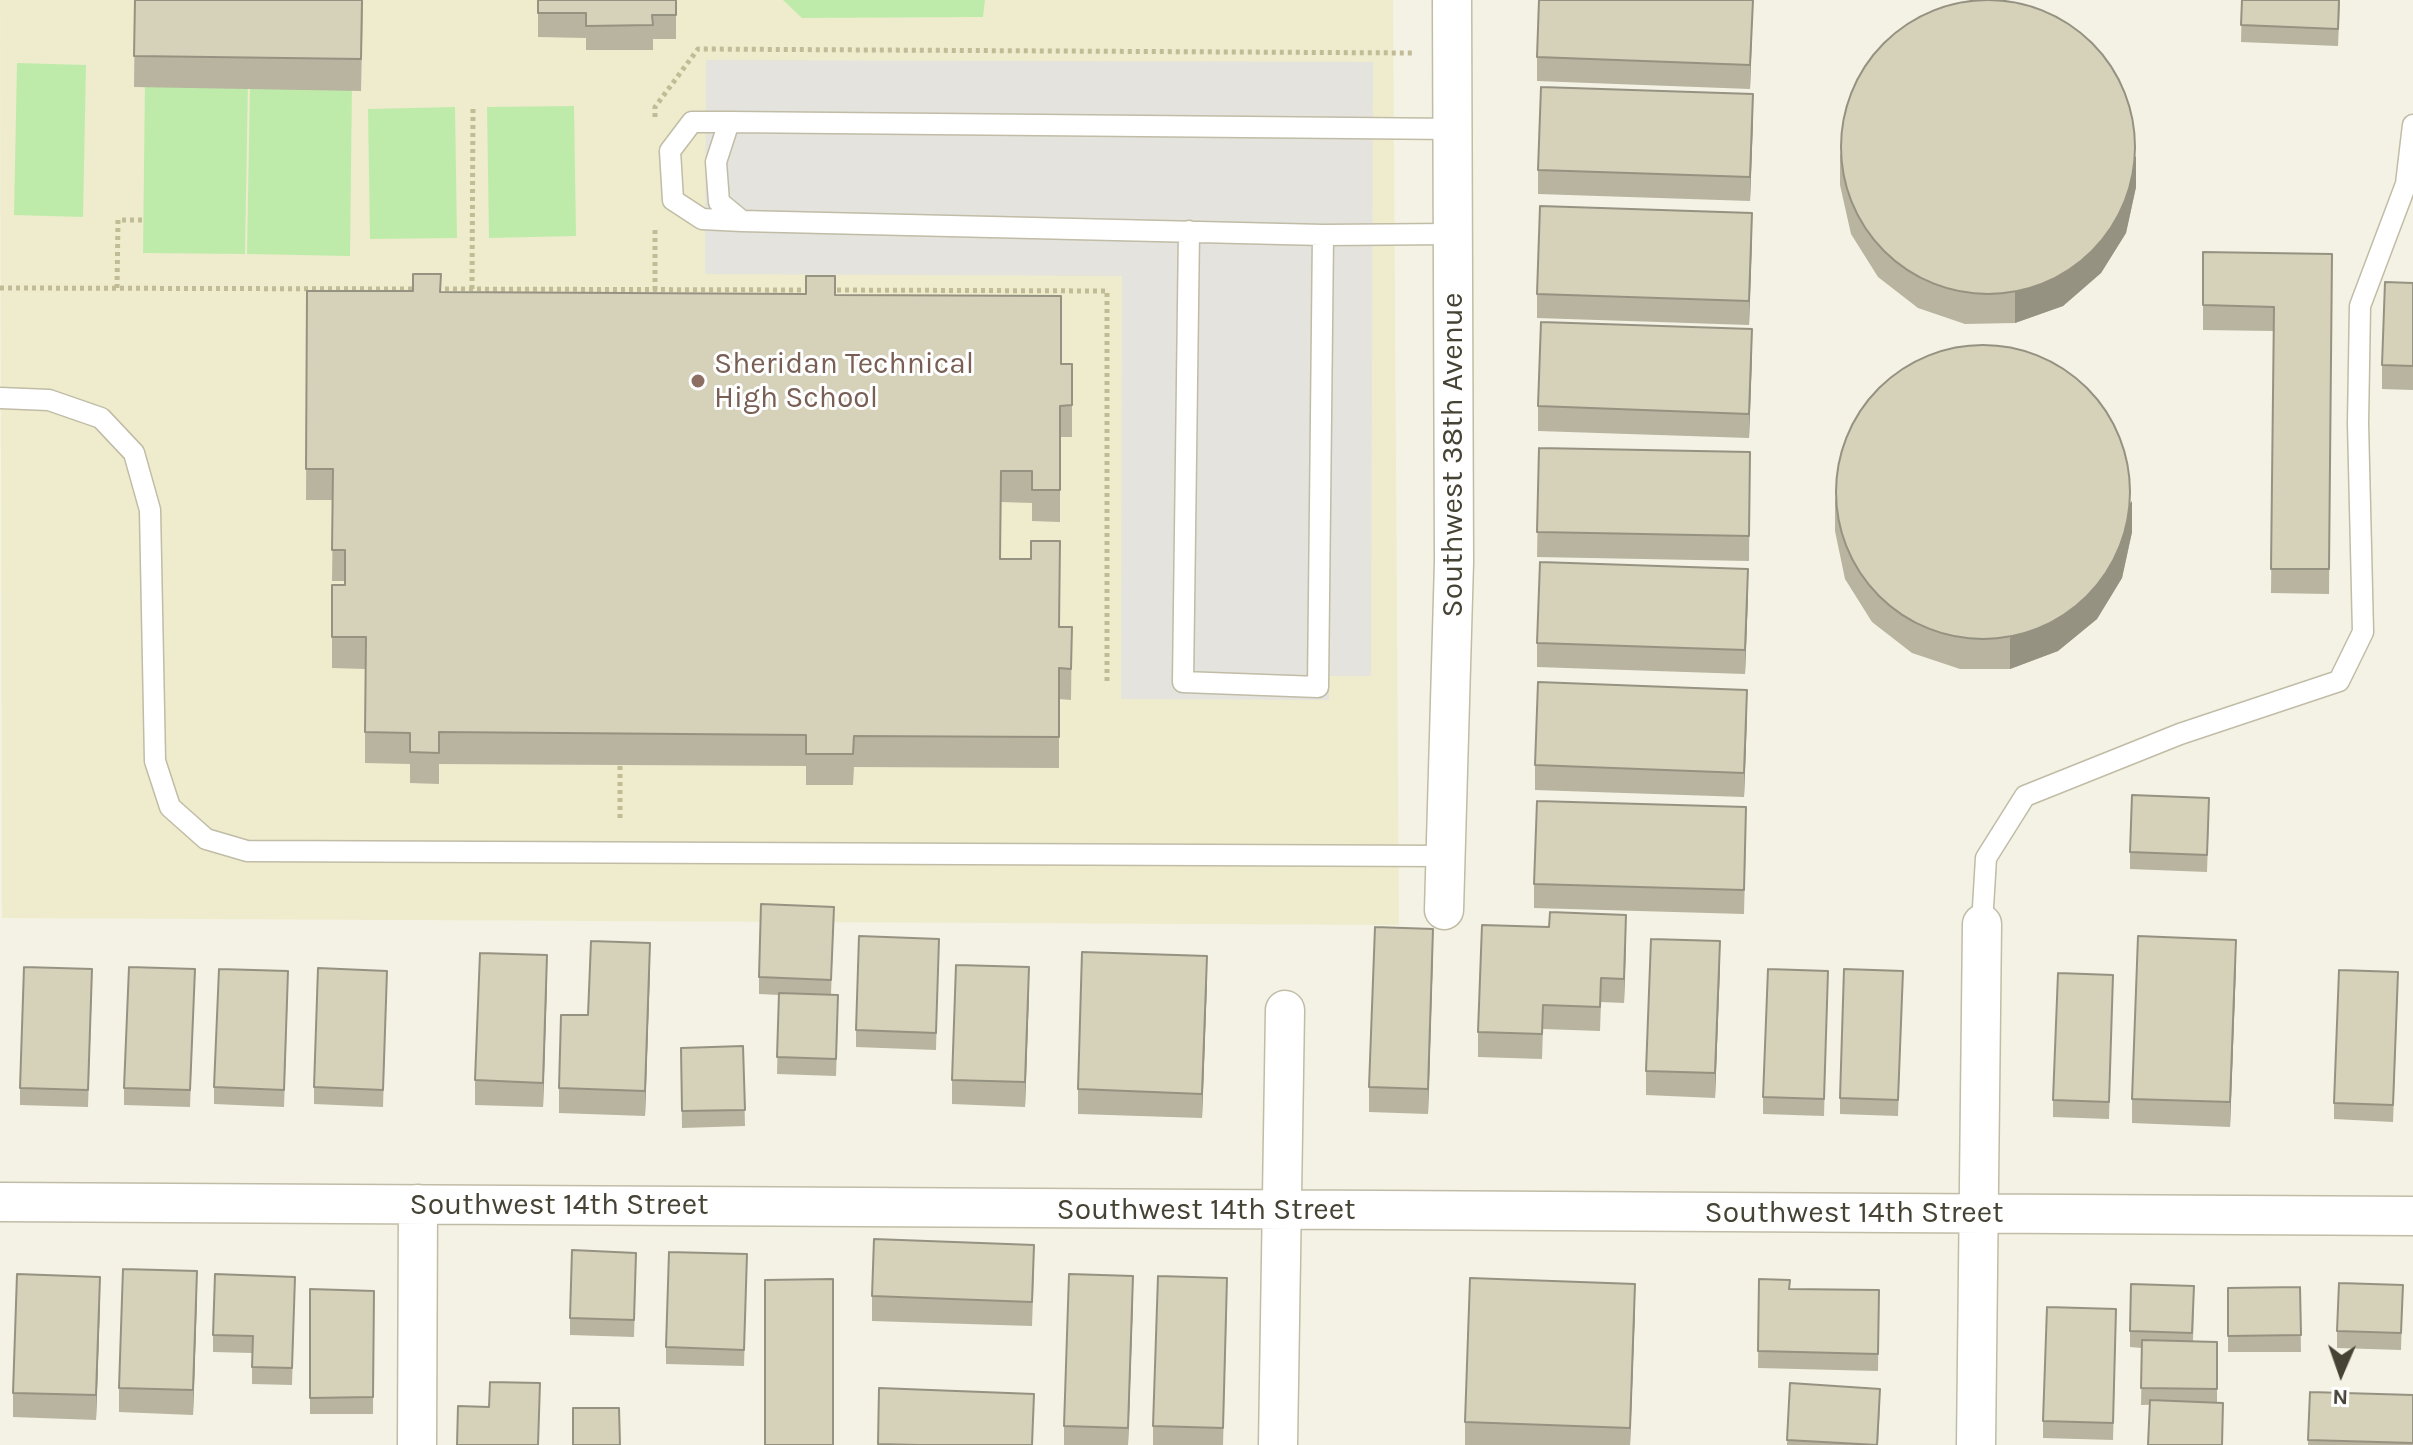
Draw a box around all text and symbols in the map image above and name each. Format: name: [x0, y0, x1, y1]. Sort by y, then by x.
street label: Southwest 38th Avenue: [1435, 293, 1471, 617]
place label: Sheridan Technical High School: [714, 346, 974, 416]
marker: Sheridan Technical High School: [689, 372, 707, 390]
street label: Southwest 14th Street: [410, 1187, 708, 1223]
street label: Southwest 14th Street: [1057, 1192, 1355, 1228]
street label: Southwest 14th Street: [1705, 1195, 2003, 1231]
north arrow: [2301, 1333, 2381, 1413]
text: N: [2332, 1384, 2349, 1410]

